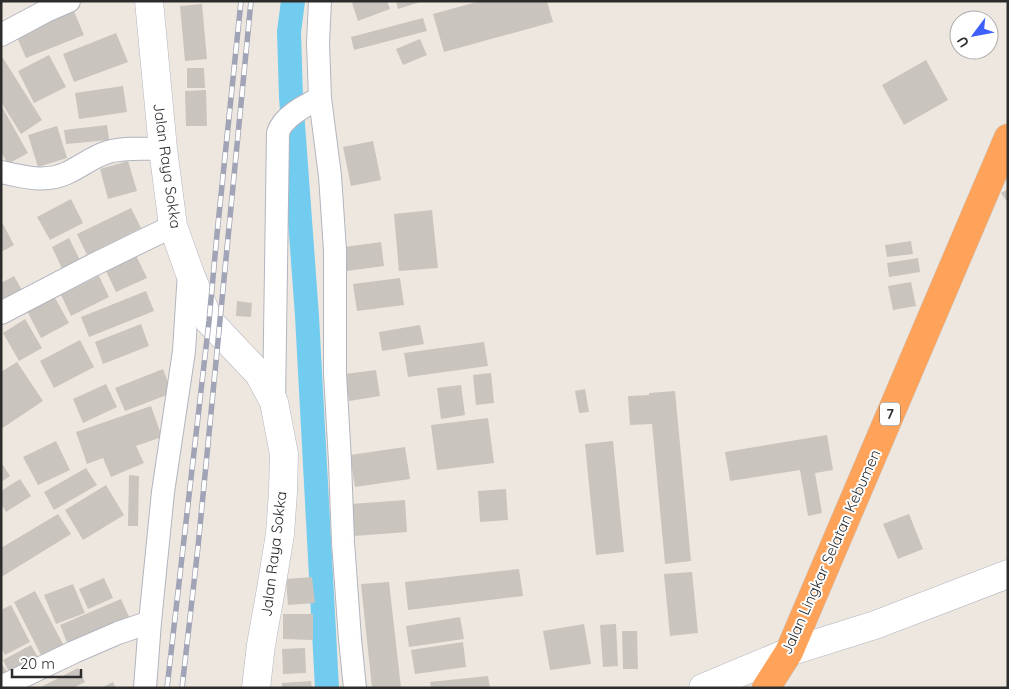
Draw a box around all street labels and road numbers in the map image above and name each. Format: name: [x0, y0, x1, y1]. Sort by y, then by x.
street label: Jalan Raya Sokka: [149, 102, 186, 230]
road number: 7: [880, 402, 900, 426]
street label: Jalan Lingkar Selatan Kebumen: [777, 446, 884, 657]
street label: Jalan Raya Sokka: [256, 490, 291, 618]

